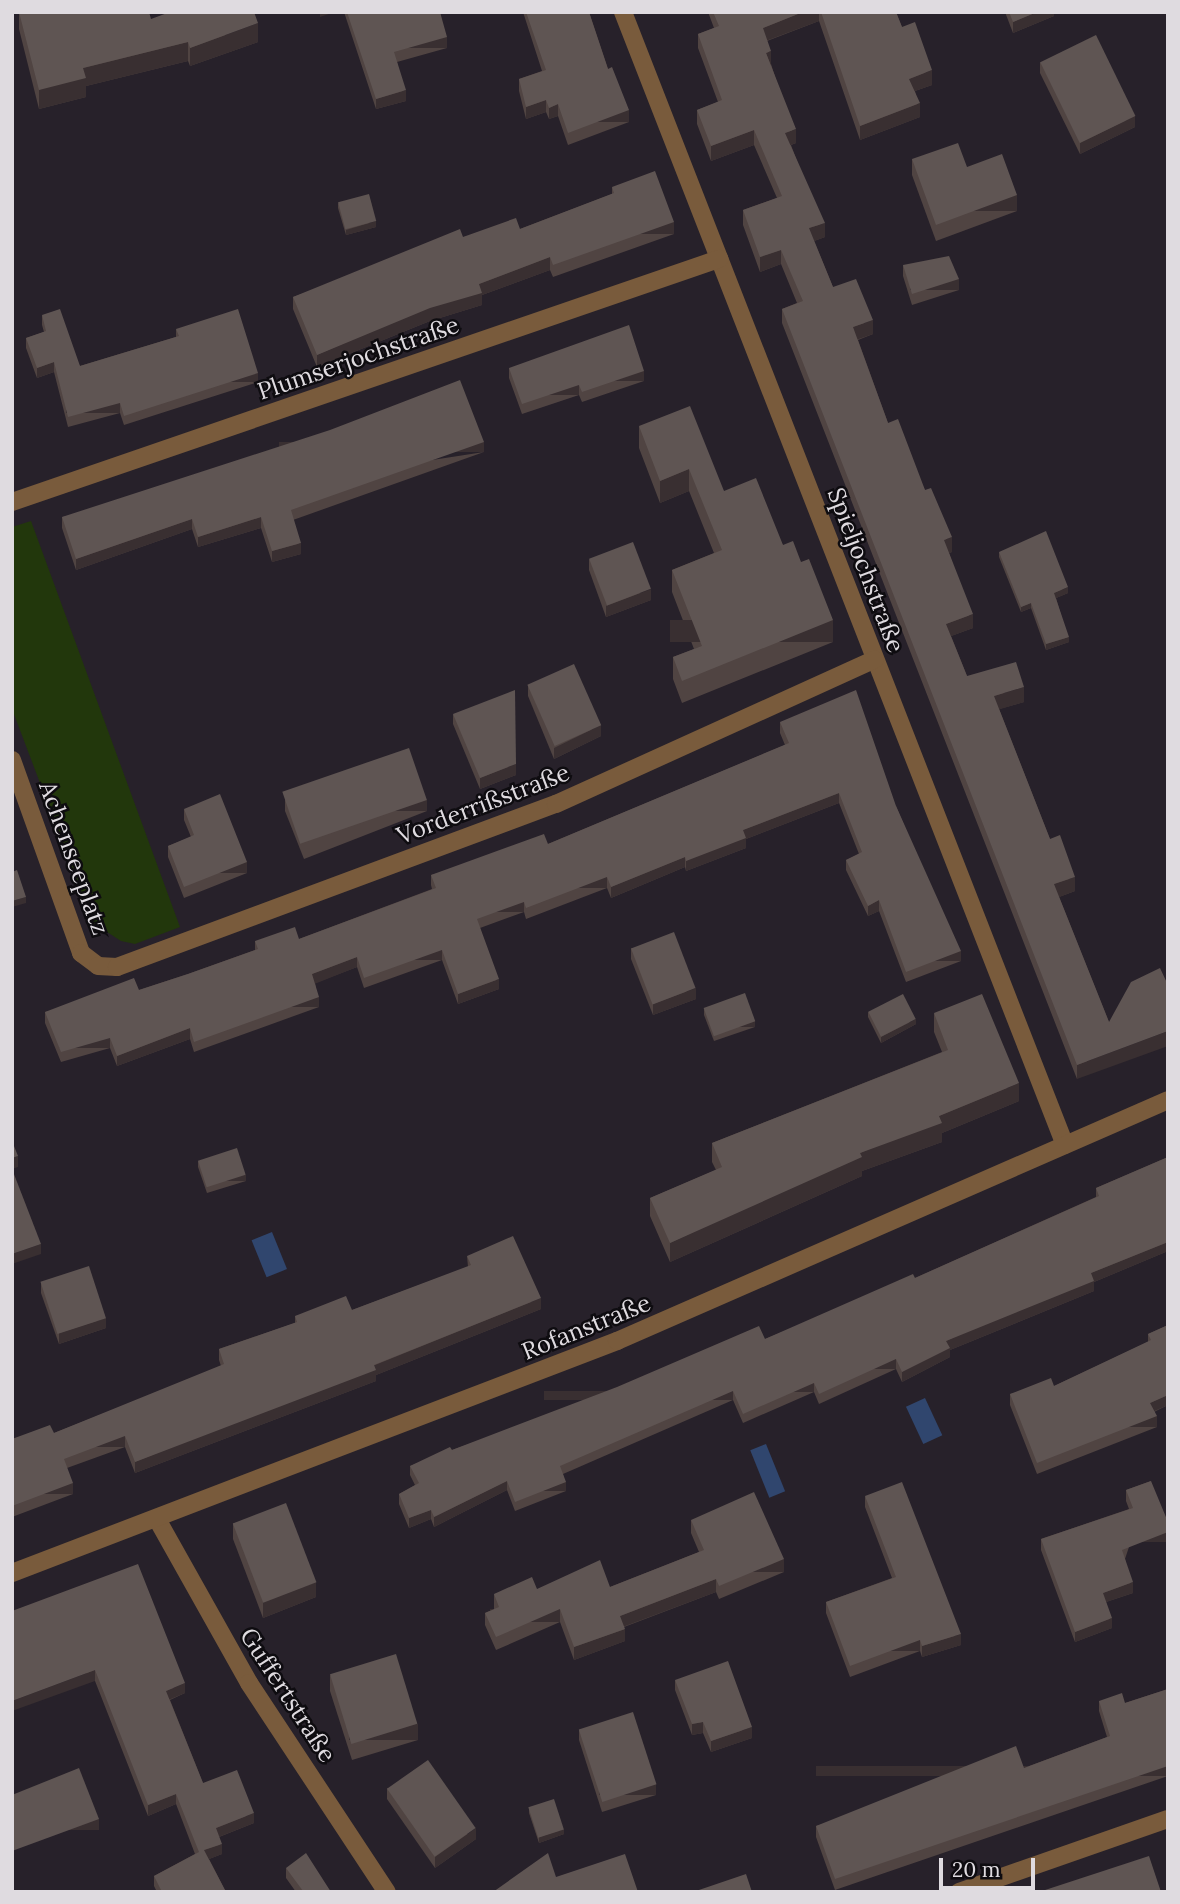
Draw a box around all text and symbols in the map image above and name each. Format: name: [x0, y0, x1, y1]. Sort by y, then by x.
street label: Plumserjochstraße: [254, 310, 462, 406]
street label: Spieljochstraße: [821, 484, 911, 656]
street label: Vorderrißstraße: [393, 758, 573, 850]
street label: Achenseeplatz: [33, 777, 115, 939]
street label: Rofanstraße: [517, 1288, 655, 1366]
street label: Guffertstraße: [234, 1623, 342, 1767]
scale bar: [942, 1844, 1038, 1888]
text: 20 m: [952, 1856, 1001, 1883]

